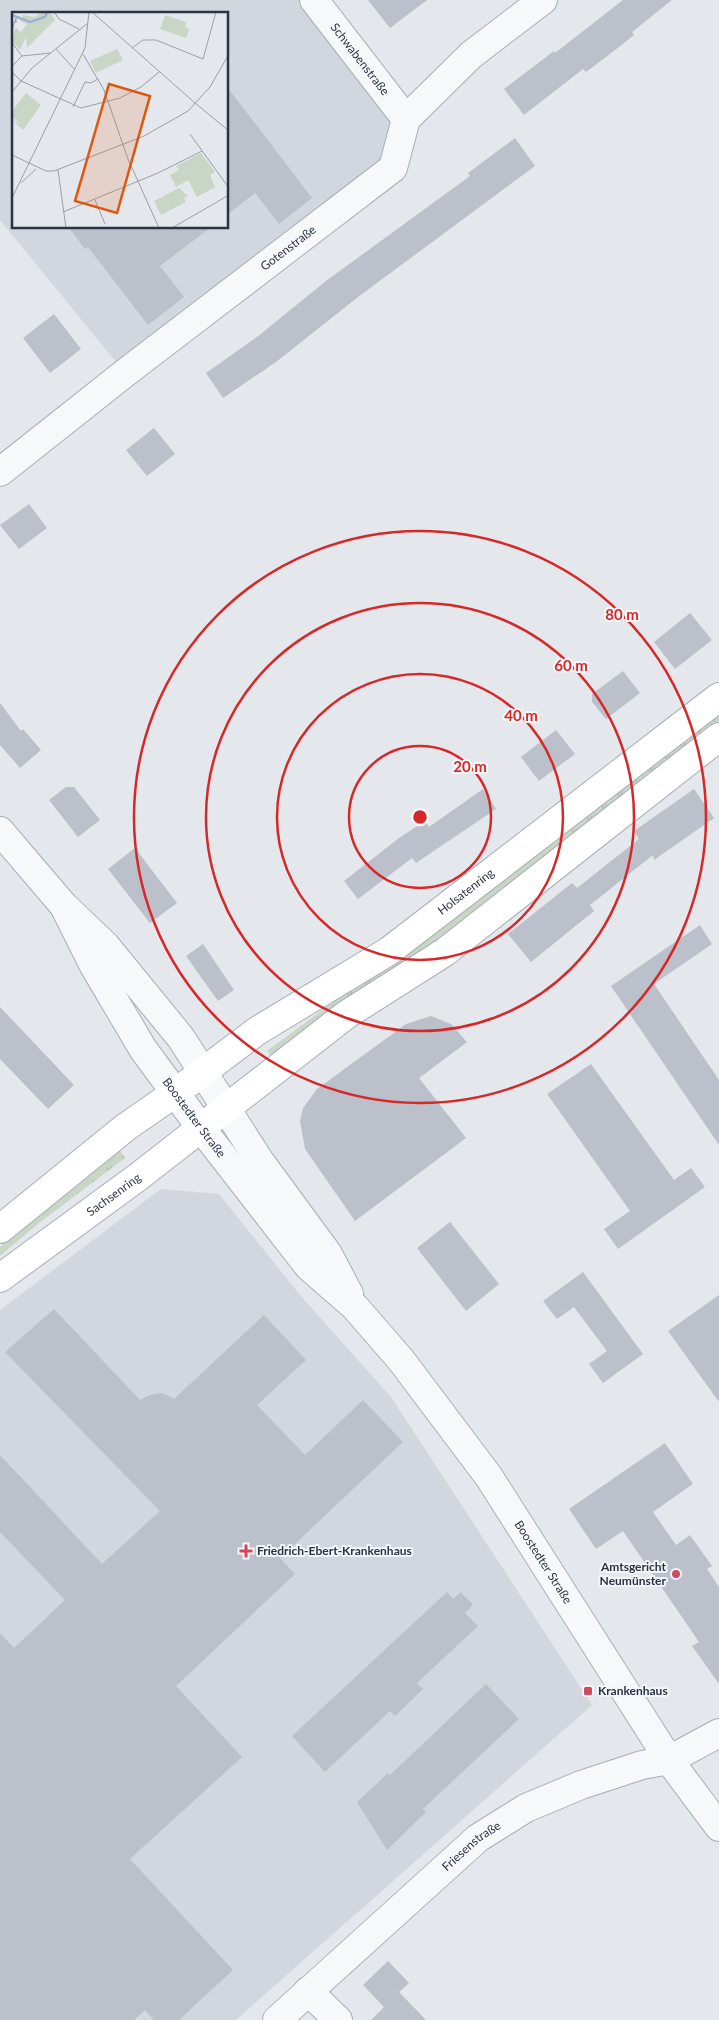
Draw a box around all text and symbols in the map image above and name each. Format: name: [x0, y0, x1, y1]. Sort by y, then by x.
inset map: [12, 12, 229, 229]
street label: Schwabenstraße: [328, 20, 393, 98]
street label: Gotenstraße: [257, 222, 319, 274]
text: 80 m: [605, 605, 639, 623]
text: 60 m: [554, 656, 588, 674]
text: 40 m: [504, 706, 538, 724]
text: 20 m: [453, 757, 487, 775]
centre of rings: [411, 808, 429, 826]
street label: Holsatenring: [434, 865, 497, 918]
street label: Boostedter Straße: [160, 1075, 229, 1160]
street label: Sachsenring: [84, 1170, 143, 1219]
street label: Boostedter Straße: [512, 1517, 576, 1606]
place label: Friedrich-Ebert-Krankenhaus: [257, 1543, 412, 1558]
marker: Friedrich-Ebert-Krankenhaus: [239, 1544, 253, 1558]
place label: Amtsgericht Neumünster: [600, 1559, 667, 1588]
marker: Amtsgericht Neumünster: [670, 1568, 682, 1580]
place label: Krankenhaus: [598, 1683, 668, 1698]
marker: Krankenhaus: [582, 1685, 594, 1697]
street label: Friesenstraße: [439, 1818, 503, 1874]

